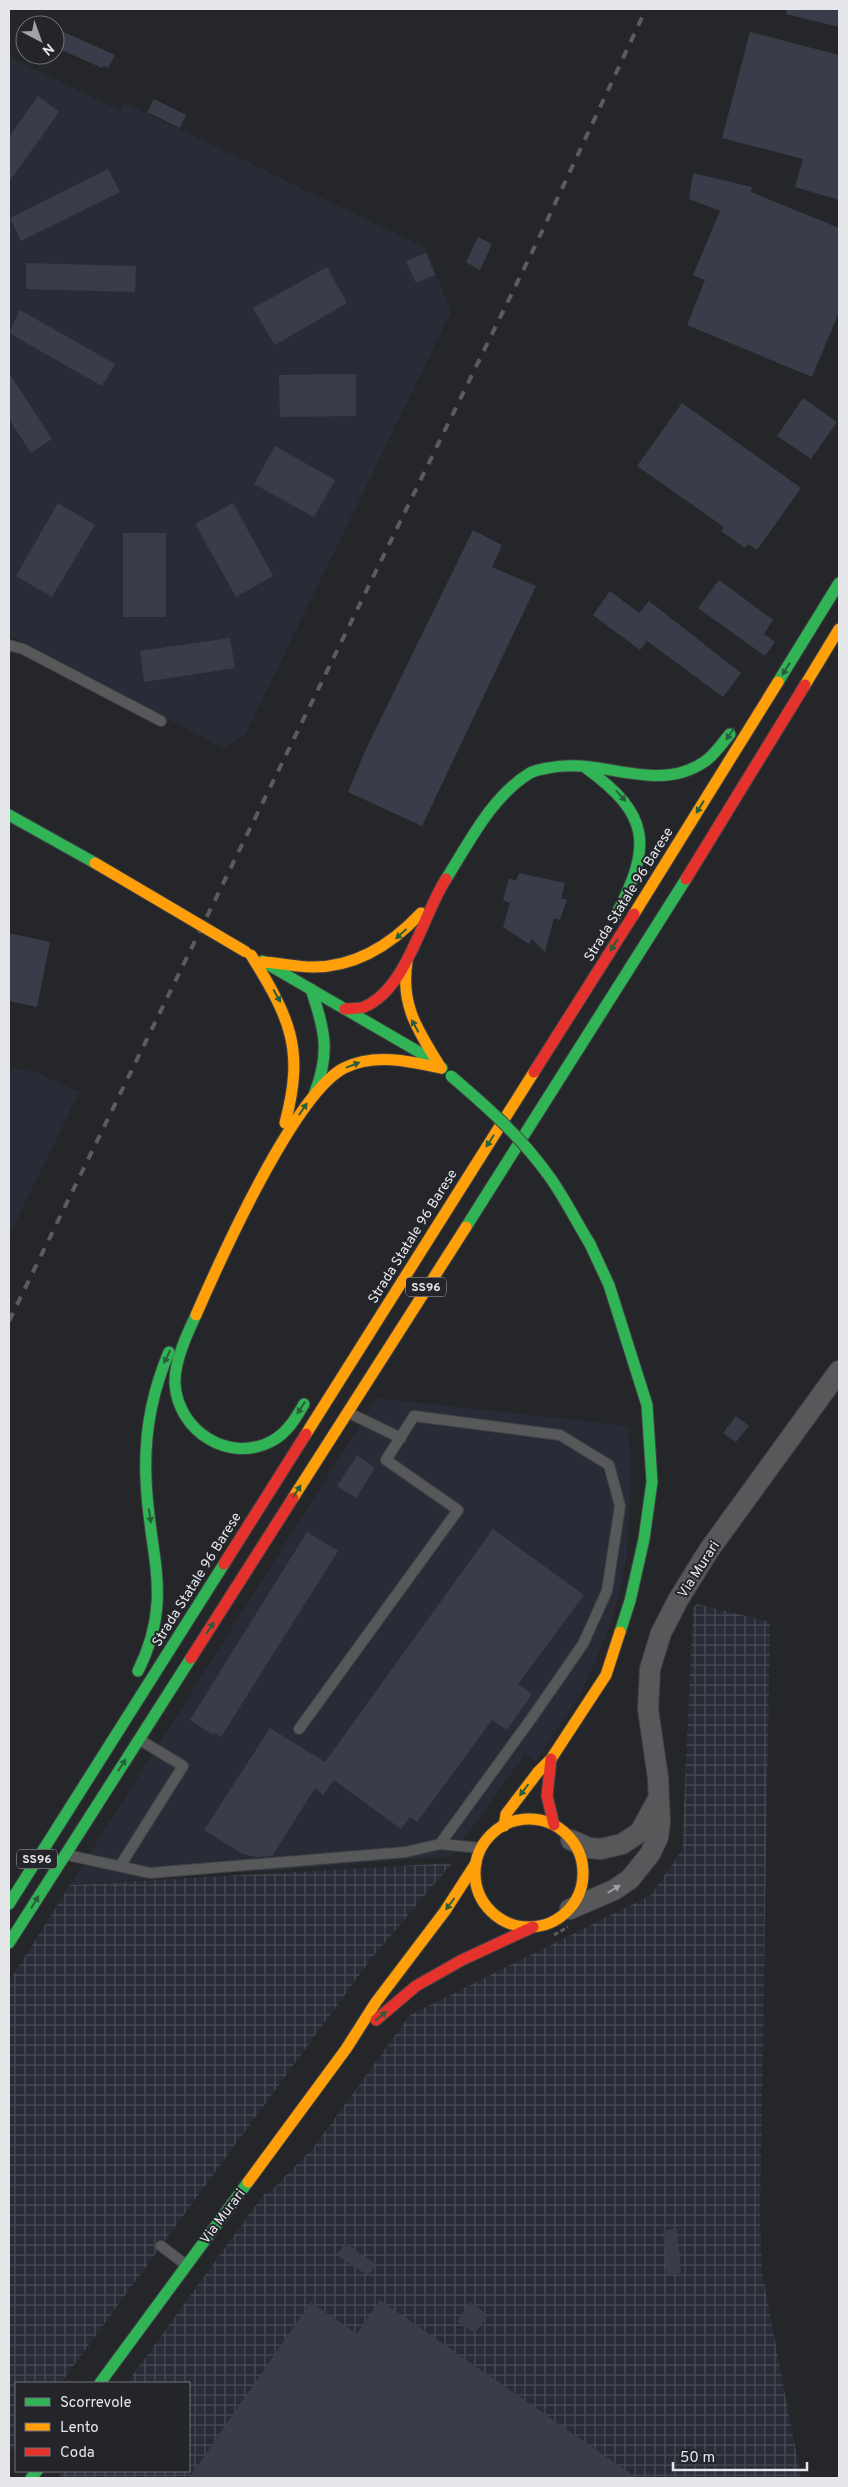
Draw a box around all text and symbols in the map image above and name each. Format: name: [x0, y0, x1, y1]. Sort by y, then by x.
north arrow: [15, 15, 65, 65]
text: N: [38, 39, 57, 58]
one-way arrow: [781, 663, 791, 676]
one-way arrow: [726, 727, 735, 740]
one-way arrow: [615, 789, 627, 801]
one-way arrow: [696, 801, 705, 814]
street label: Strada Statale 96 Barese: [581, 825, 678, 965]
one-way arrow: [395, 928, 407, 940]
one-way arrow: [609, 938, 619, 951]
one-way arrow: [273, 989, 281, 1004]
one-way arrow: [411, 1020, 420, 1033]
one-way arrow: [346, 1061, 361, 1069]
one-way arrow: [298, 1102, 308, 1116]
one-way arrow: [485, 1135, 495, 1148]
street label: Strada Statale 96 Barese: [365, 1167, 462, 1307]
road number: SS96: [406, 1277, 446, 1296]
one-way arrow: [162, 1350, 170, 1364]
one-way arrow: [297, 1402, 306, 1415]
one-way arrow: [292, 1484, 302, 1497]
one-way arrow: [146, 1509, 154, 1525]
street label: Strada Statale 96 Barese: [149, 1510, 246, 1650]
street label: Via Murari: [675, 1538, 724, 1601]
one-way arrow: [205, 1621, 214, 1634]
one-way arrow: [118, 1758, 127, 1771]
one-way arrow: [519, 1783, 530, 1796]
road number: SS96: [17, 1850, 57, 1868]
one-way arrow: [607, 1885, 621, 1894]
one-way arrow: [30, 1895, 40, 1908]
one-way arrow: [444, 1897, 455, 1910]
one-way arrow: [375, 2010, 388, 2021]
street label: Via Murari: [197, 2186, 249, 2248]
legend: [15, 2382, 190, 2472]
text: Scorrevole: [60, 2394, 132, 2413]
text: Lento: [60, 2419, 99, 2438]
scale bar: [673, 2440, 807, 2472]
text: Coda: [60, 2444, 95, 2463]
text: 50 m: [680, 2449, 715, 2468]

